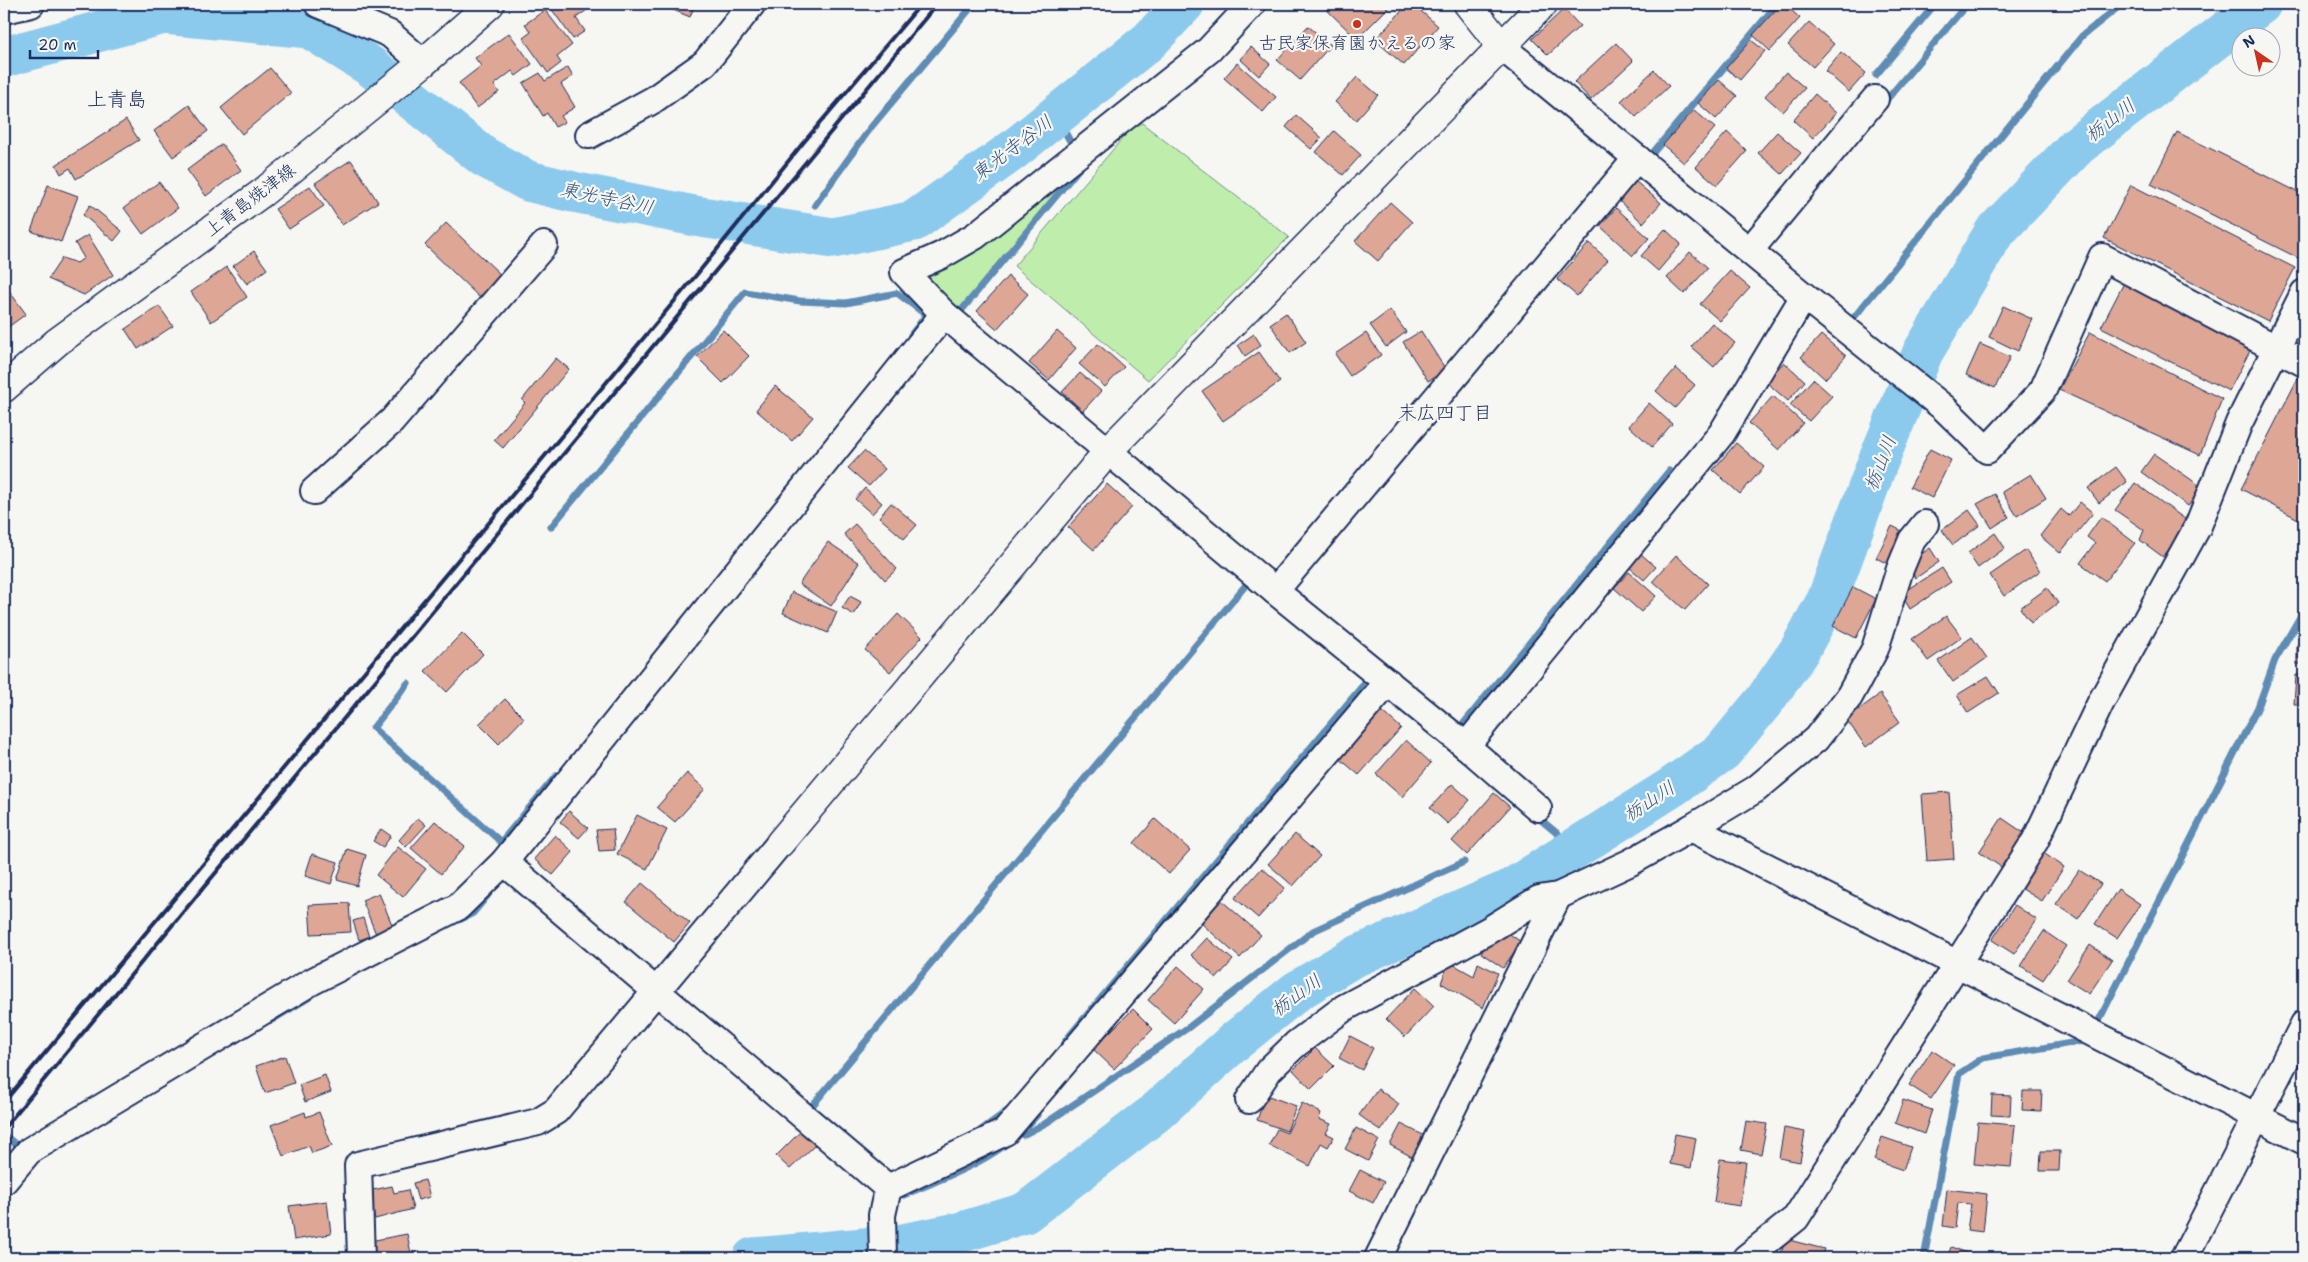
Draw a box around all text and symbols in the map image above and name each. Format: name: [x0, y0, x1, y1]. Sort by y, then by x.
marker: 古民家保育園かえるの家: [1351, 18, 1363, 30]
scale bar: [30, 28, 98, 60]
north arrow: [2230, 28, 2280, 78]
place label: 古民家保育園かえるの家: [1259, 31, 1455, 55]
text: N: [2239, 31, 2258, 52]
text: 20 m: [38, 35, 77, 55]
district label: 上青島: [87, 86, 147, 112]
water label: 栃山川: [2080, 93, 2140, 147]
water label: 東光寺谷川: [967, 109, 1057, 187]
street label: 上青島焼津線: [200, 158, 300, 242]
water label: 東光寺谷川: [558, 176, 656, 220]
district label: 末広四丁目: [1397, 400, 1493, 425]
water label: 栃山川: [1858, 432, 1902, 494]
water label: 栃山川: [1618, 775, 1680, 827]
water label: 栃山川: [1266, 968, 1326, 1022]

